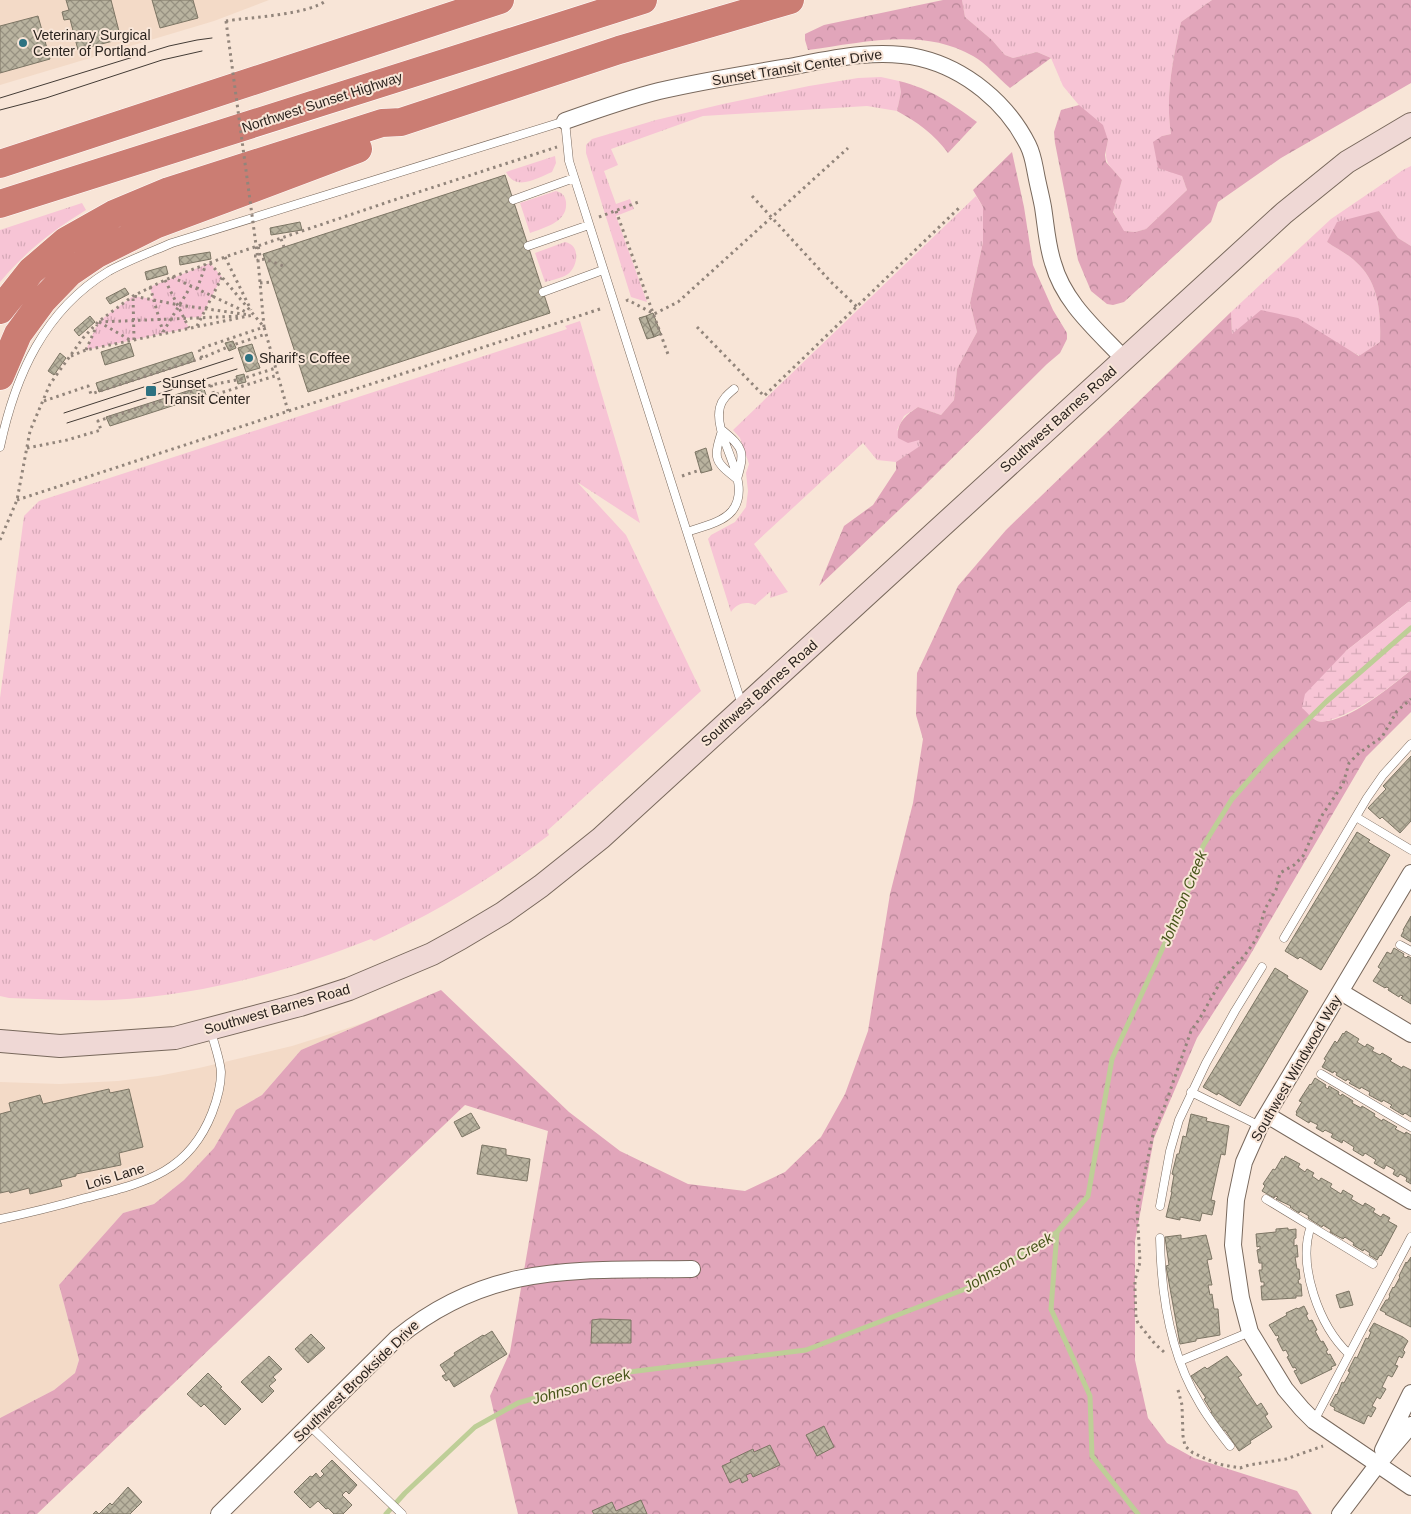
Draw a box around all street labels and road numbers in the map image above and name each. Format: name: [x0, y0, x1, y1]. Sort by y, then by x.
street label: Sunset Transit Center Drive: [711, 46, 883, 88]
street label: Northwest Sunset Highway: [240, 68, 404, 136]
street label: Southwest Barnes Road: [997, 363, 1119, 475]
street label: Southwest Barnes Road: [698, 637, 820, 749]
street label: Southwest Barnes Road: [202, 981, 352, 1037]
street label: Southwest Windwood Way: [1248, 992, 1344, 1144]
street label: Lois Lane: [84, 1159, 147, 1193]
street label: Southwest Brookside Drive: [290, 1317, 422, 1445]

